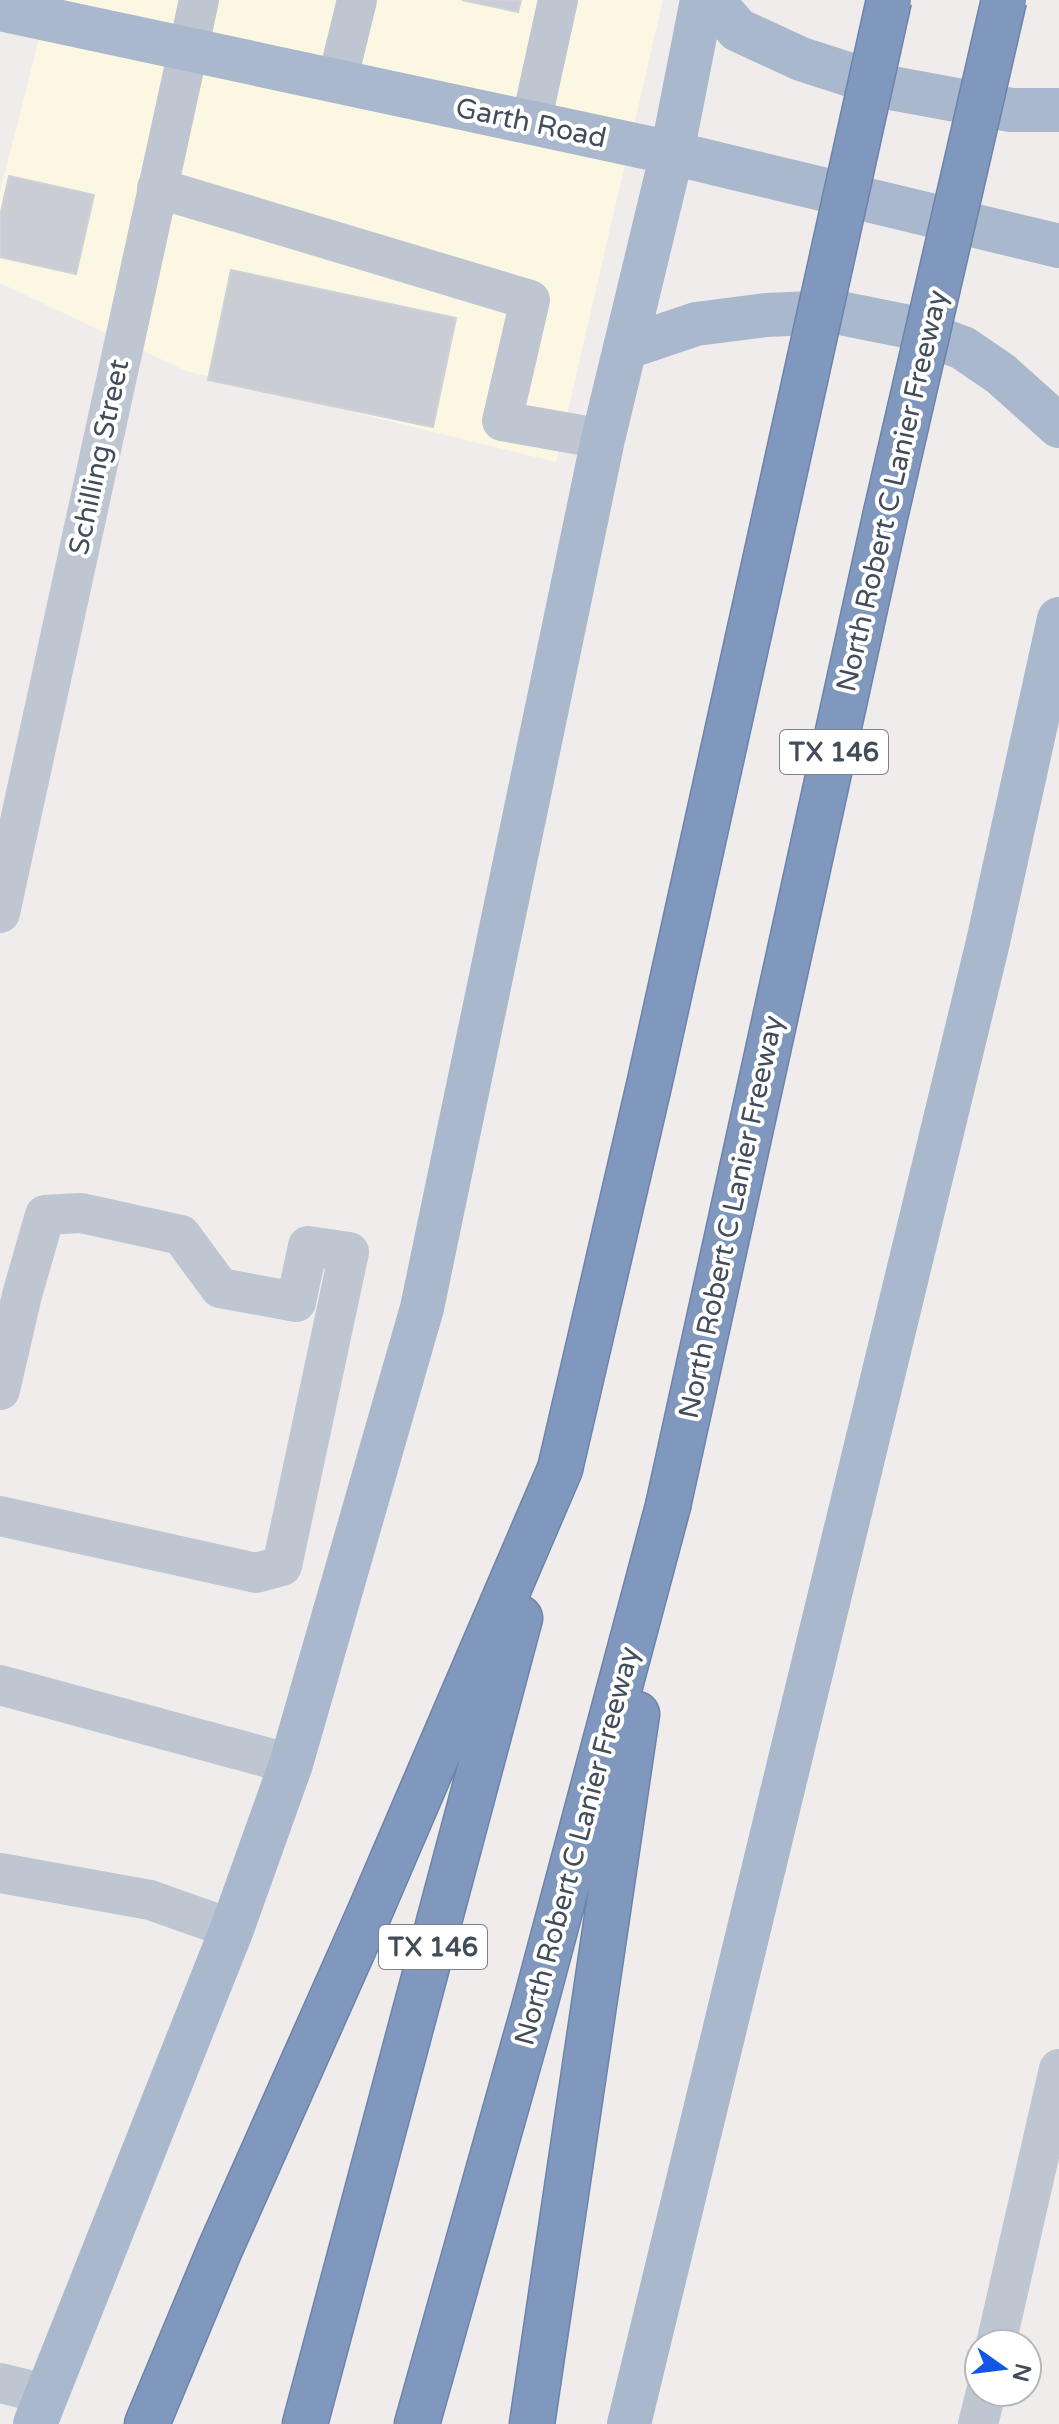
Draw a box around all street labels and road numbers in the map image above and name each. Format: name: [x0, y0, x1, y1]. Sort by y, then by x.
street label: Garth Road: [453, 90, 609, 156]
street label: North Robert C Lanier Freeway: [829, 287, 955, 695]
street label: Schilling Street: [62, 356, 136, 558]
road number: TX 146: [780, 730, 888, 774]
street label: North Robert C Lanier Freeway: [672, 1012, 790, 1422]
street label: North Robert C Lanier Freeway: [507, 1643, 647, 2049]
road number: TX 146: [379, 1925, 487, 1969]

